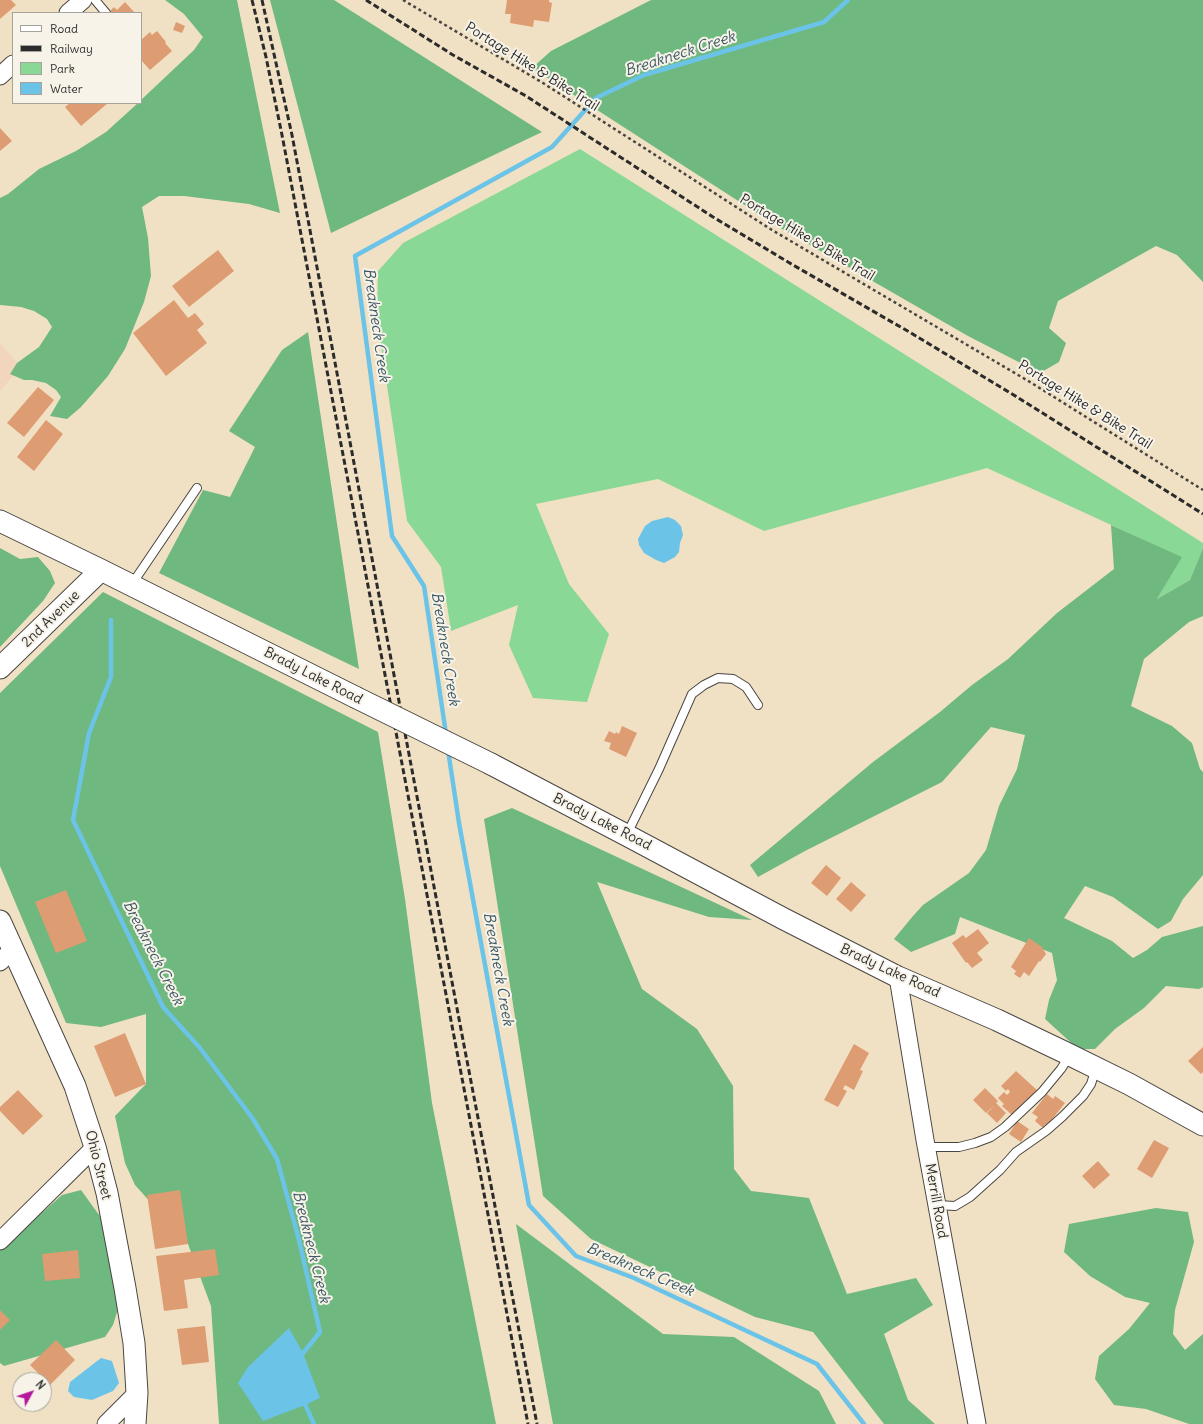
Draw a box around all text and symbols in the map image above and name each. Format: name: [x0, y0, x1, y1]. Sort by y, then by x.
legend: [12, 12, 142, 104]
street label: Portage Hike & Bike Trail: [462, 19, 602, 115]
text: Road: [50, 21, 78, 36]
water label: Breakneck Creek: [623, 28, 737, 80]
text: Railway: [50, 41, 93, 56]
text: Park: [50, 61, 75, 76]
text: Water: [50, 81, 83, 96]
street label: Portage Hike & Bike Trail: [736, 191, 878, 285]
water label: Breakneck Creek: [359, 267, 393, 383]
street label: Portage Hike & Bike Trail: [1015, 357, 1155, 453]
street label: 2nd Avenue: [18, 587, 84, 651]
water label: Breakneck Creek: [427, 591, 463, 707]
street label: Brady Lake Road: [261, 644, 365, 708]
street label: Brady Lake Road: [550, 790, 654, 854]
water label: Breakneck Creek: [119, 898, 187, 1008]
water label: Breakneck Creek: [479, 911, 517, 1027]
street label: Brady Lake Road: [837, 940, 943, 1002]
street label: Ohio Street: [81, 1129, 115, 1201]
street label: Merrill Road: [921, 1162, 951, 1240]
water label: Breakneck Creek: [288, 1189, 334, 1305]
water label: Breakneck Creek: [584, 1239, 696, 1301]
north arrow: [12, 1372, 52, 1412]
text: N: [33, 1378, 48, 1392]

